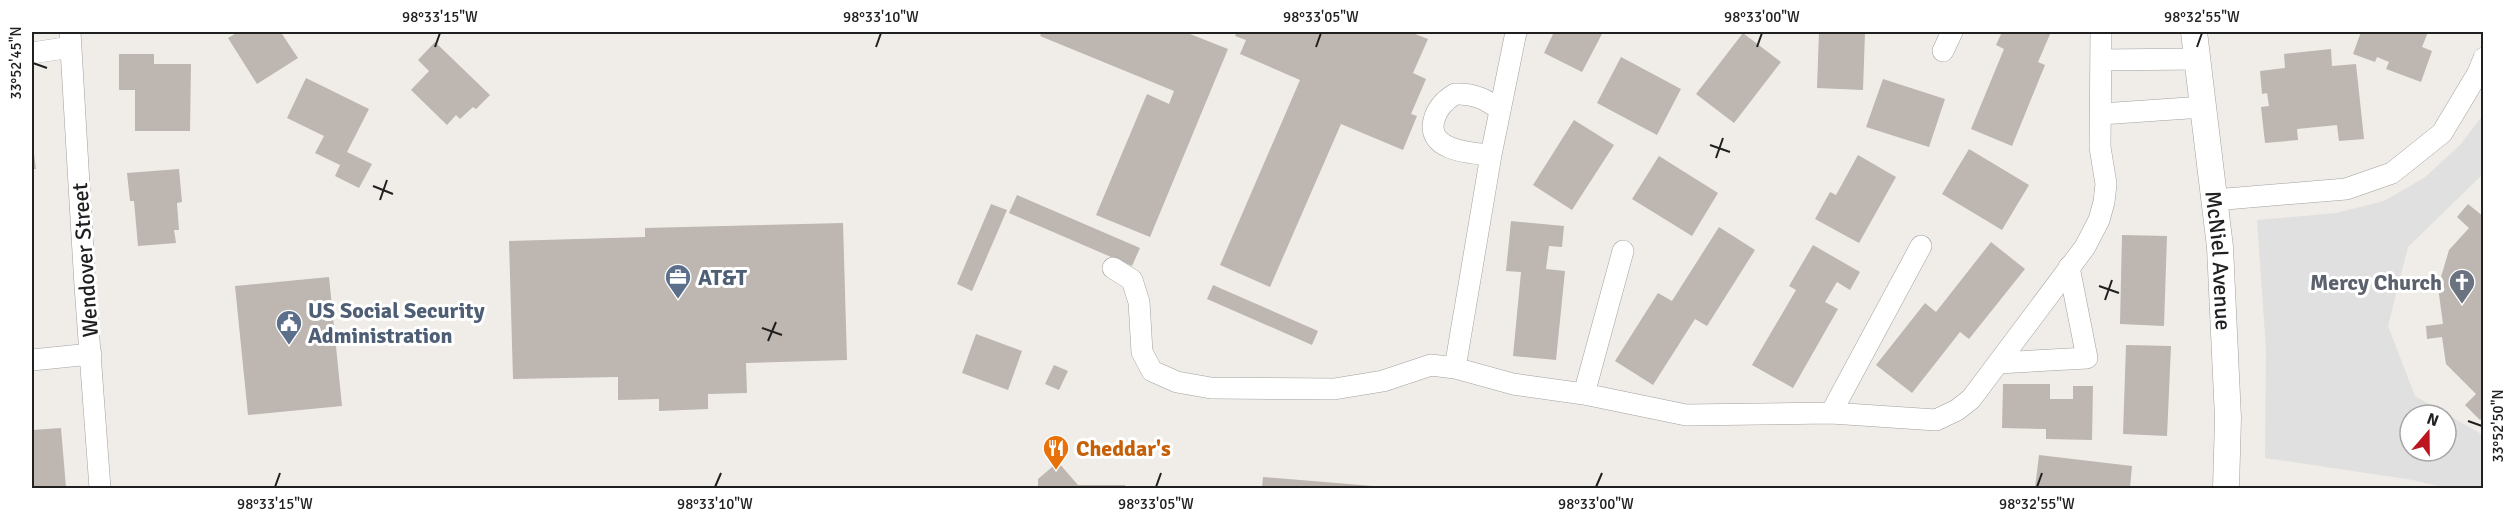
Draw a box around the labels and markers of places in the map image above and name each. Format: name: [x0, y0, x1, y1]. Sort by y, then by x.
office icon: AT&T: [663, 262, 693, 300]
place label: AT&T: [698, 264, 748, 291]
church icon: Mercy Church: [2447, 267, 2477, 305]
place label: Mercy Church: [2310, 269, 2442, 296]
place label: US Social Security Administration: [308, 297, 485, 349]
public building icon: US Social Security Administration: [274, 308, 304, 346]
restaurant icon: Cheddar's: [1041, 433, 1071, 471]
place label: Cheddar's: [1076, 435, 1171, 462]

